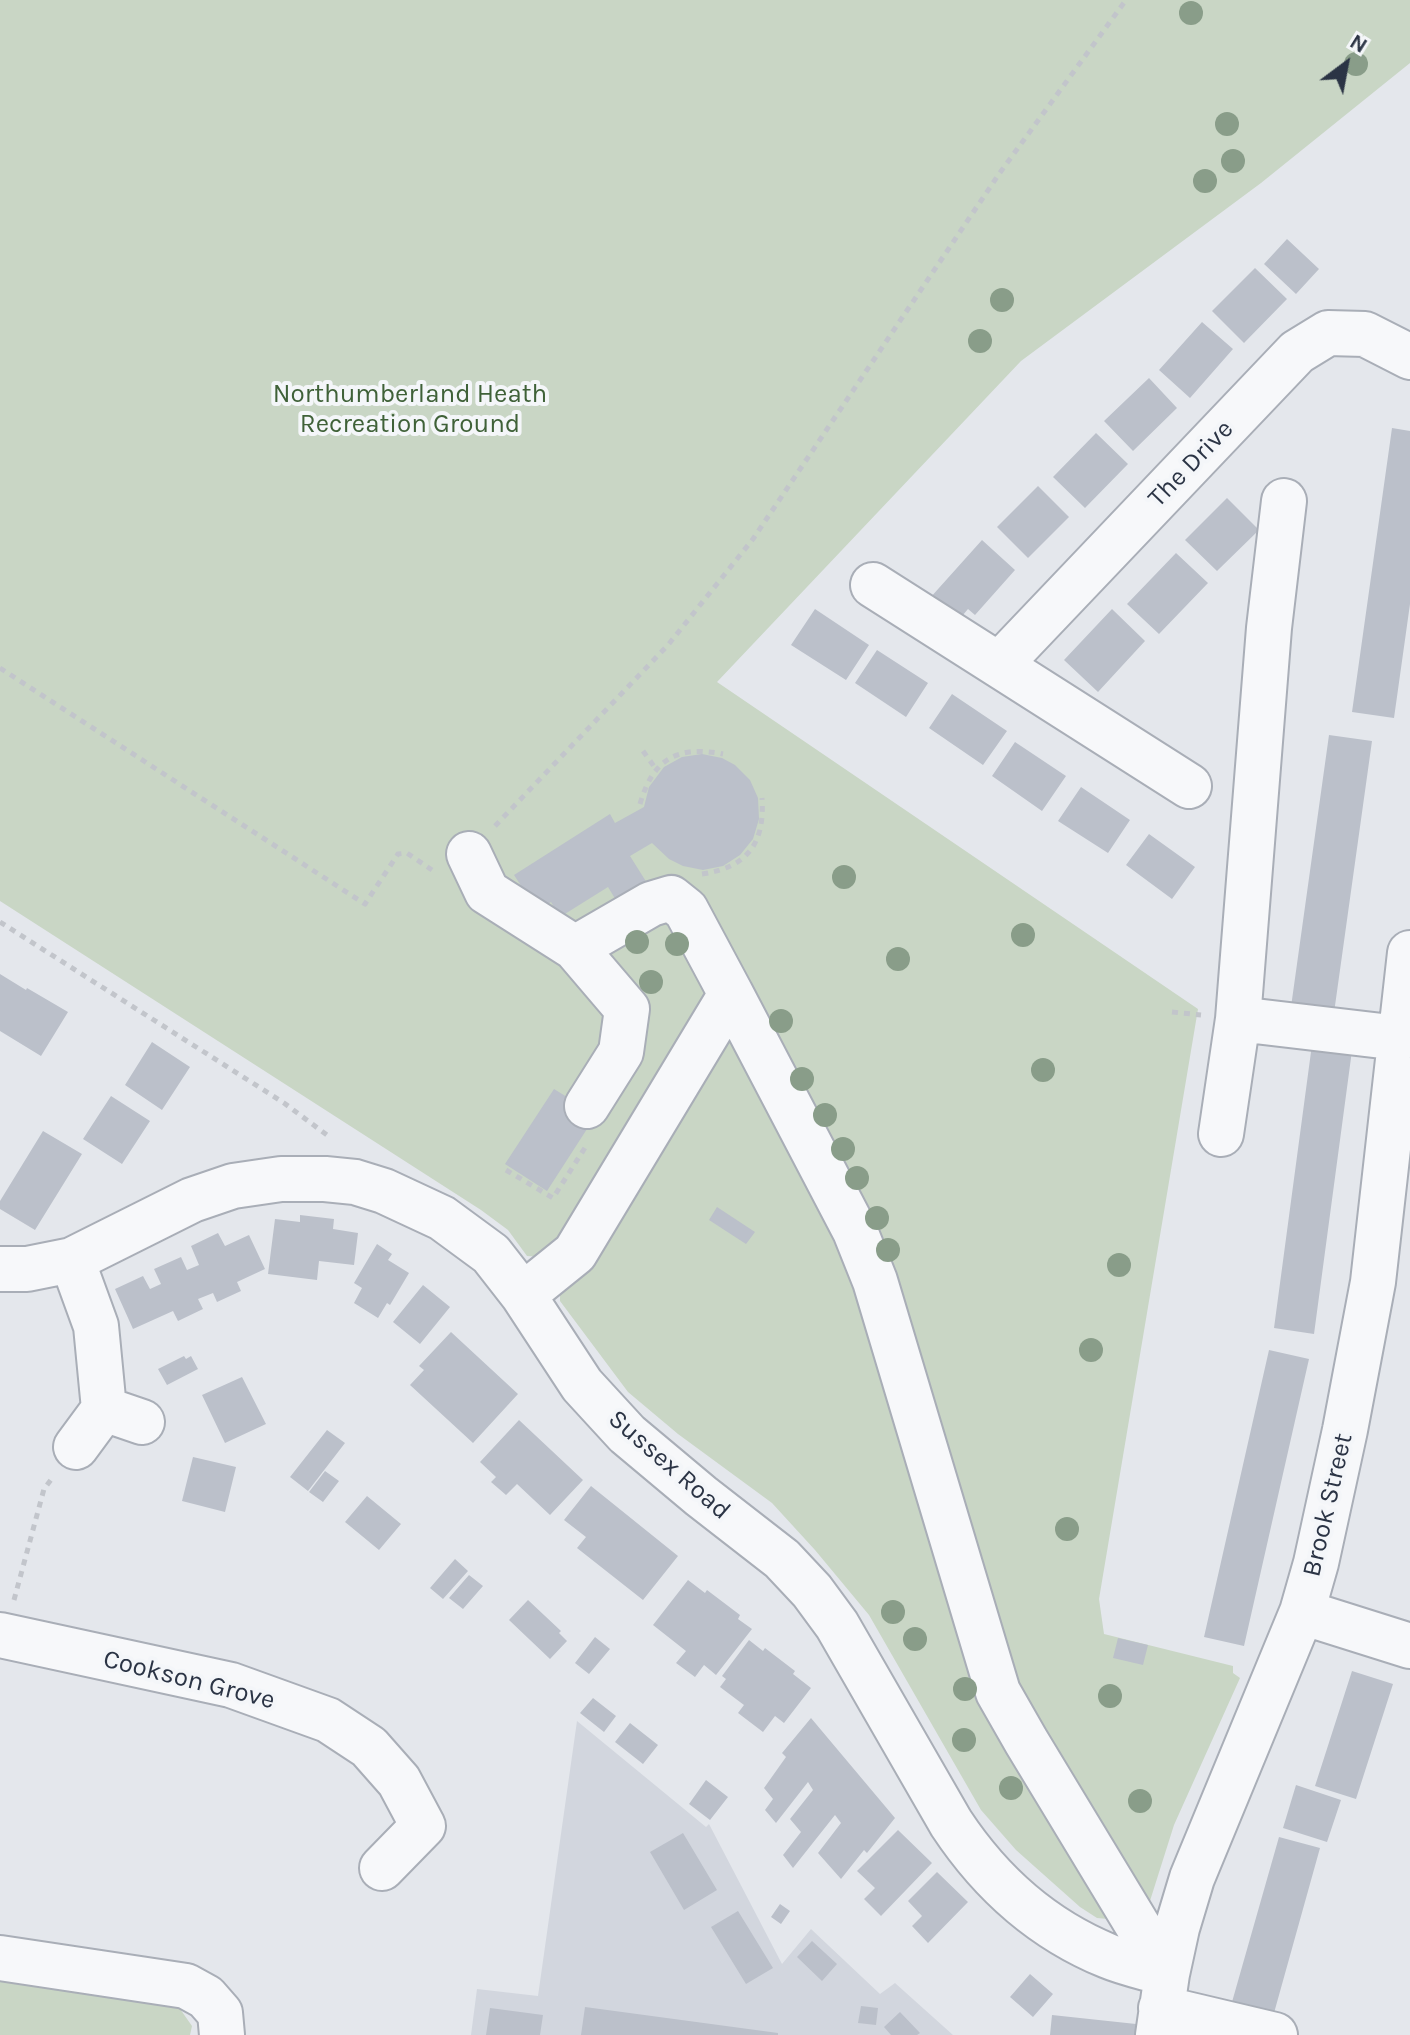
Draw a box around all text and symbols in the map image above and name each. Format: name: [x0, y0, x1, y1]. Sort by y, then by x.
north arrow: [1306, 24, 1386, 104]
text: N: [1345, 28, 1372, 59]
park label: Northumberland Heath Recreation Ground: [273, 379, 547, 440]
street label: The Drive: [1142, 414, 1240, 514]
street label: Sussex Road: [602, 1404, 736, 1526]
street label: Brook Street: [1296, 1430, 1360, 1580]
street label: Cookson Grove: [100, 1644, 278, 1716]

